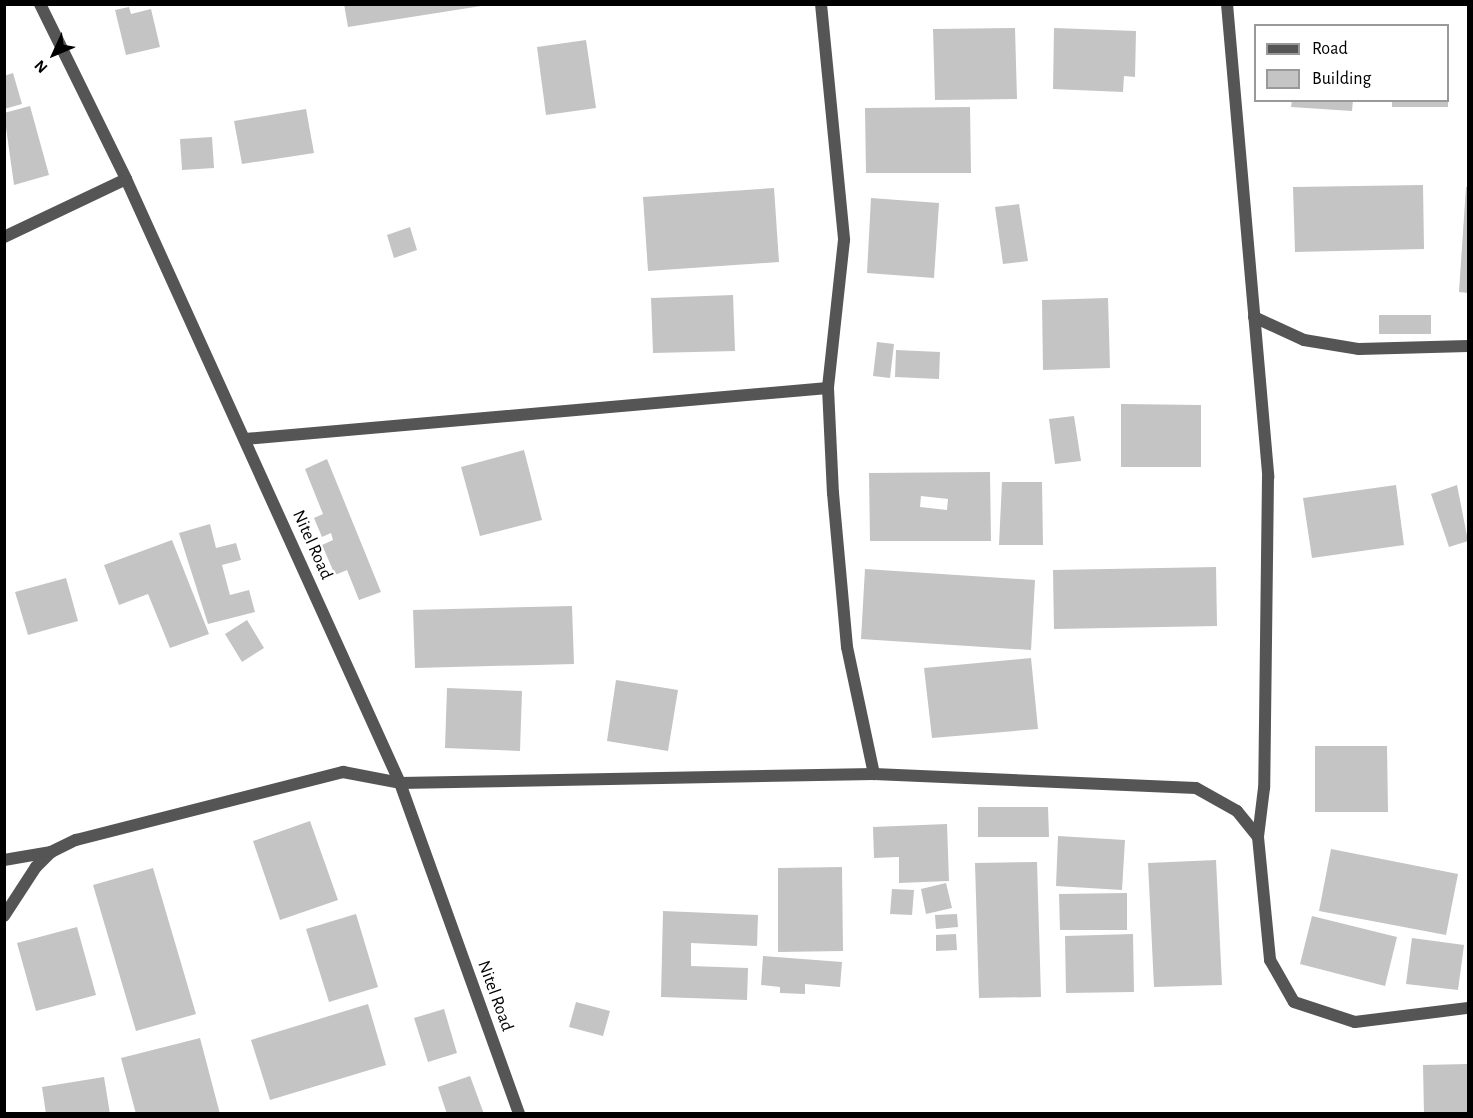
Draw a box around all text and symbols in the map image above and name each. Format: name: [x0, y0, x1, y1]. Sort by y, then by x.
north arrow: [24, 24, 84, 84]
legend: [1254, 24, 1449, 102]
text: Road: [1312, 40, 1348, 58]
text: N: [31, 57, 51, 76]
text: Building: [1312, 70, 1371, 88]
street label: Nitel Road: [287, 507, 337, 583]
street label: Nitel Road: [472, 958, 518, 1034]

